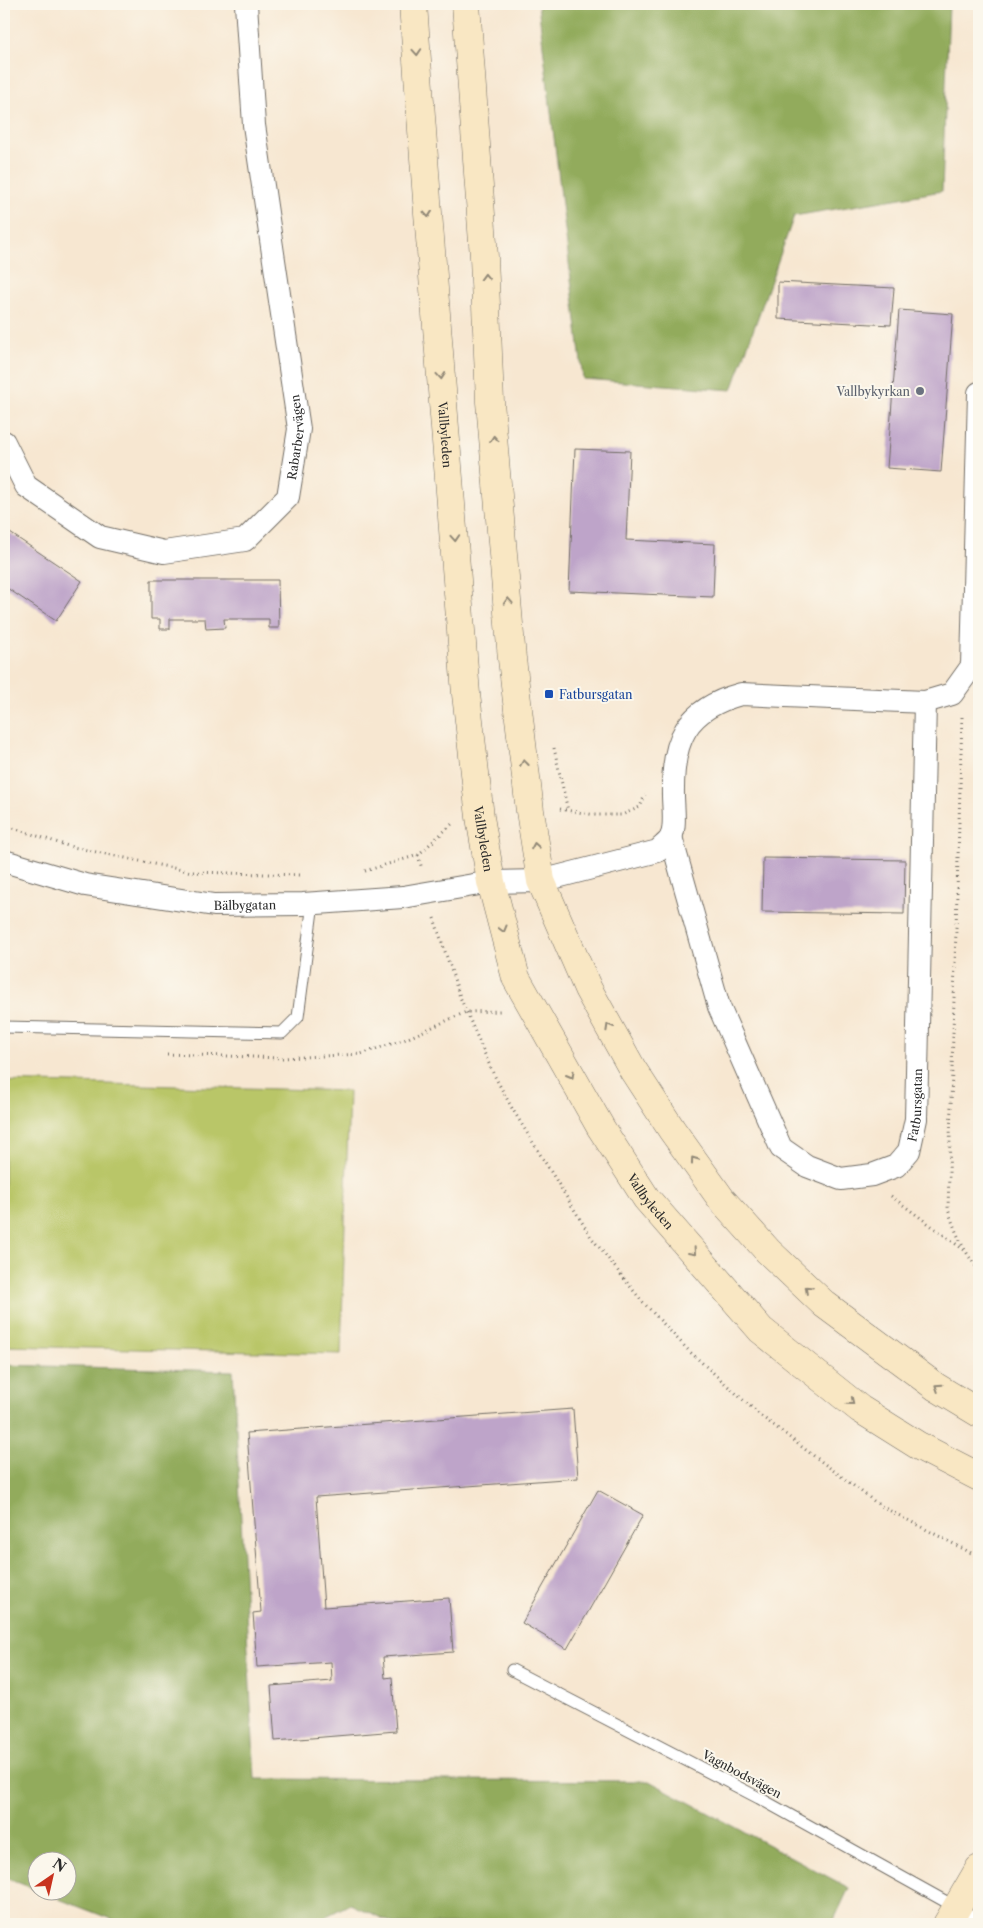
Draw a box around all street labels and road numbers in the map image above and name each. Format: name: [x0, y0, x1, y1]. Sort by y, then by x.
street label: Rabarbervägen: [283, 393, 307, 481]
street label: Vallbyleden: [435, 400, 456, 469]
street label: Vallbyleden: [471, 804, 497, 873]
street label: Bälbygatan: [214, 897, 277, 913]
street label: Fatbursgatan: [904, 1068, 925, 1143]
street label: Vallbyleden: [624, 1170, 677, 1232]
street label: Vagnbodsvägen: [699, 1746, 785, 1801]

